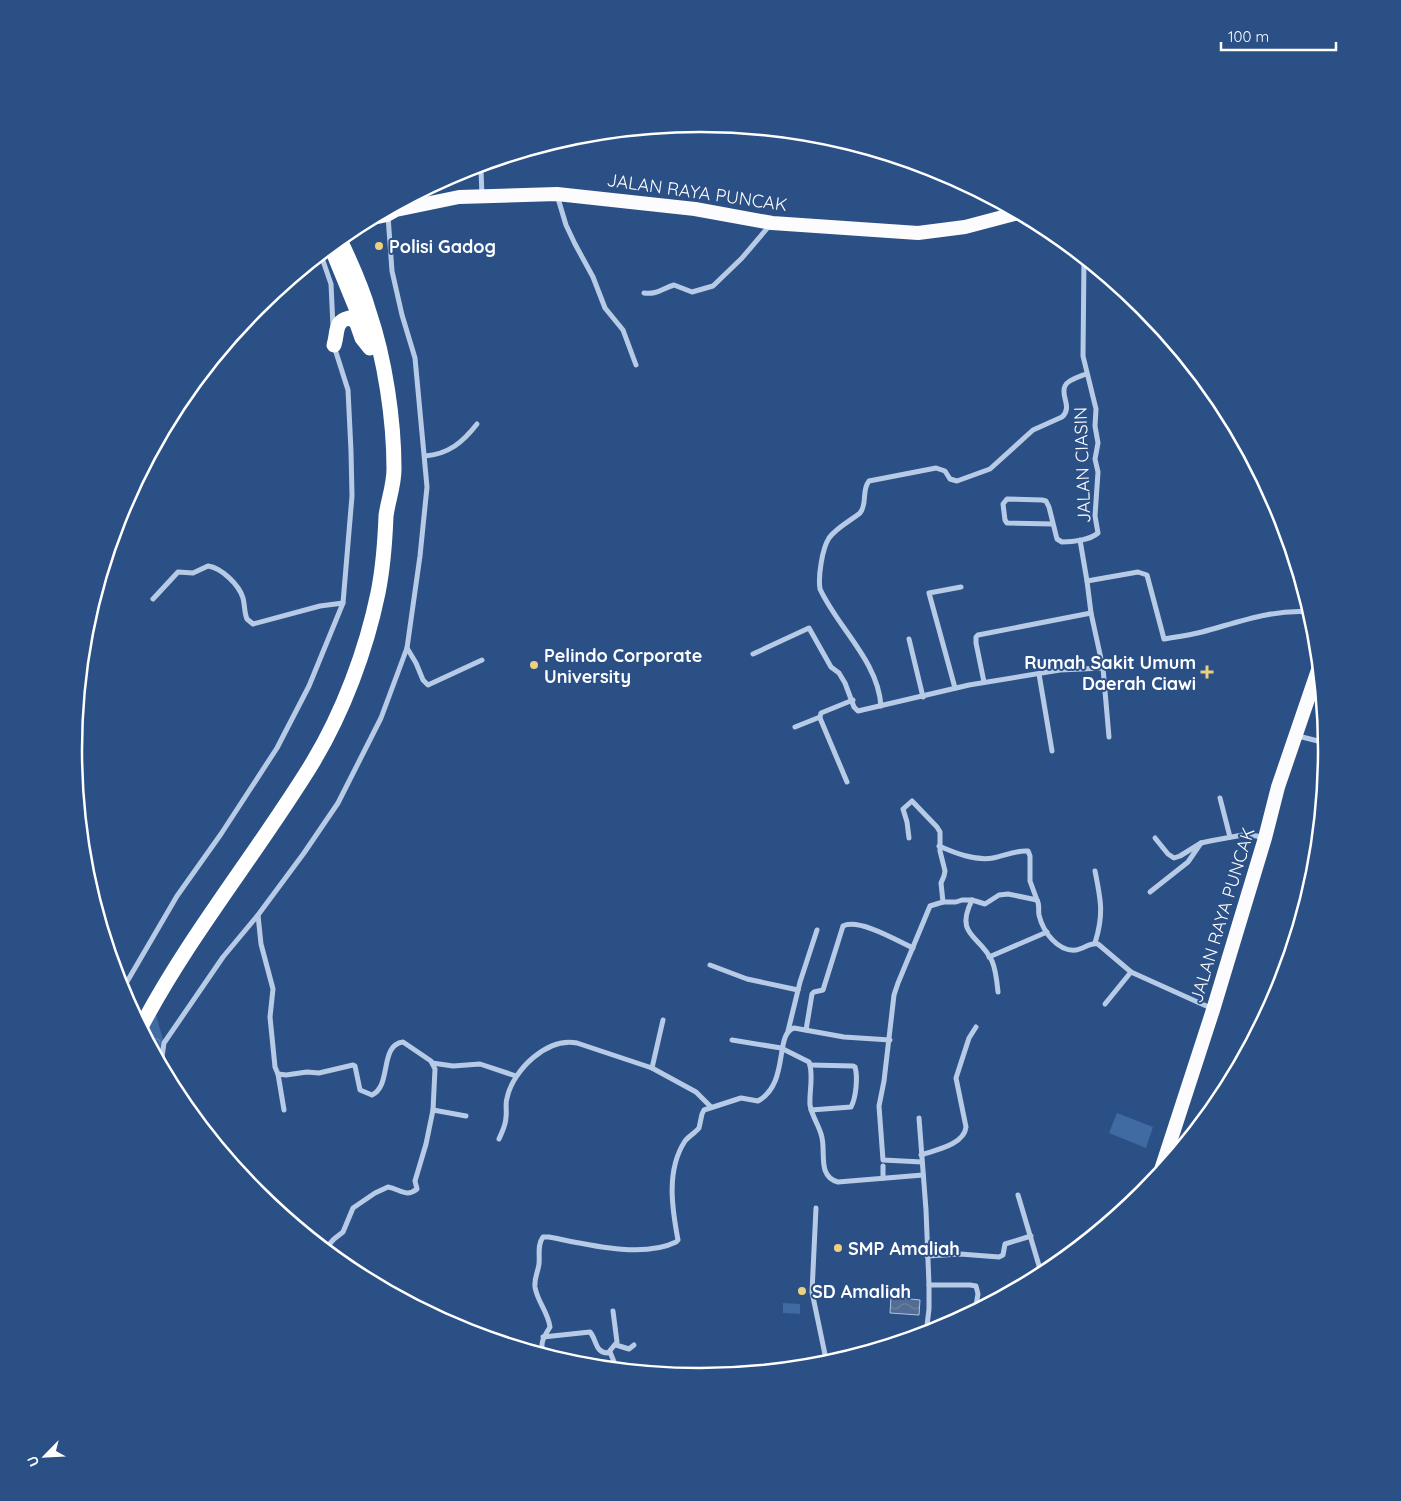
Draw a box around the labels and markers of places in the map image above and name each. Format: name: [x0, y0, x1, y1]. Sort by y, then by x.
place label: Polisi Gadog: [389, 235, 496, 258]
marker: Polisi Gadog: [373, 240, 385, 252]
place label: Pelindo Corporate University: [544, 644, 702, 688]
place label: Rumah Sakit Umum Daerah Ciawi: [1024, 651, 1196, 695]
marker: Pelindo Corporate University: [528, 659, 540, 671]
marker: Rumah Sakit Umum Daerah Ciawi: [1200, 665, 1214, 679]
place label: SMP Amaliah: [848, 1237, 960, 1260]
marker: SMP Amaliah: [832, 1242, 844, 1254]
place label: SD Amaliah: [812, 1280, 911, 1303]
marker: SD Amaliah: [796, 1285, 808, 1297]

